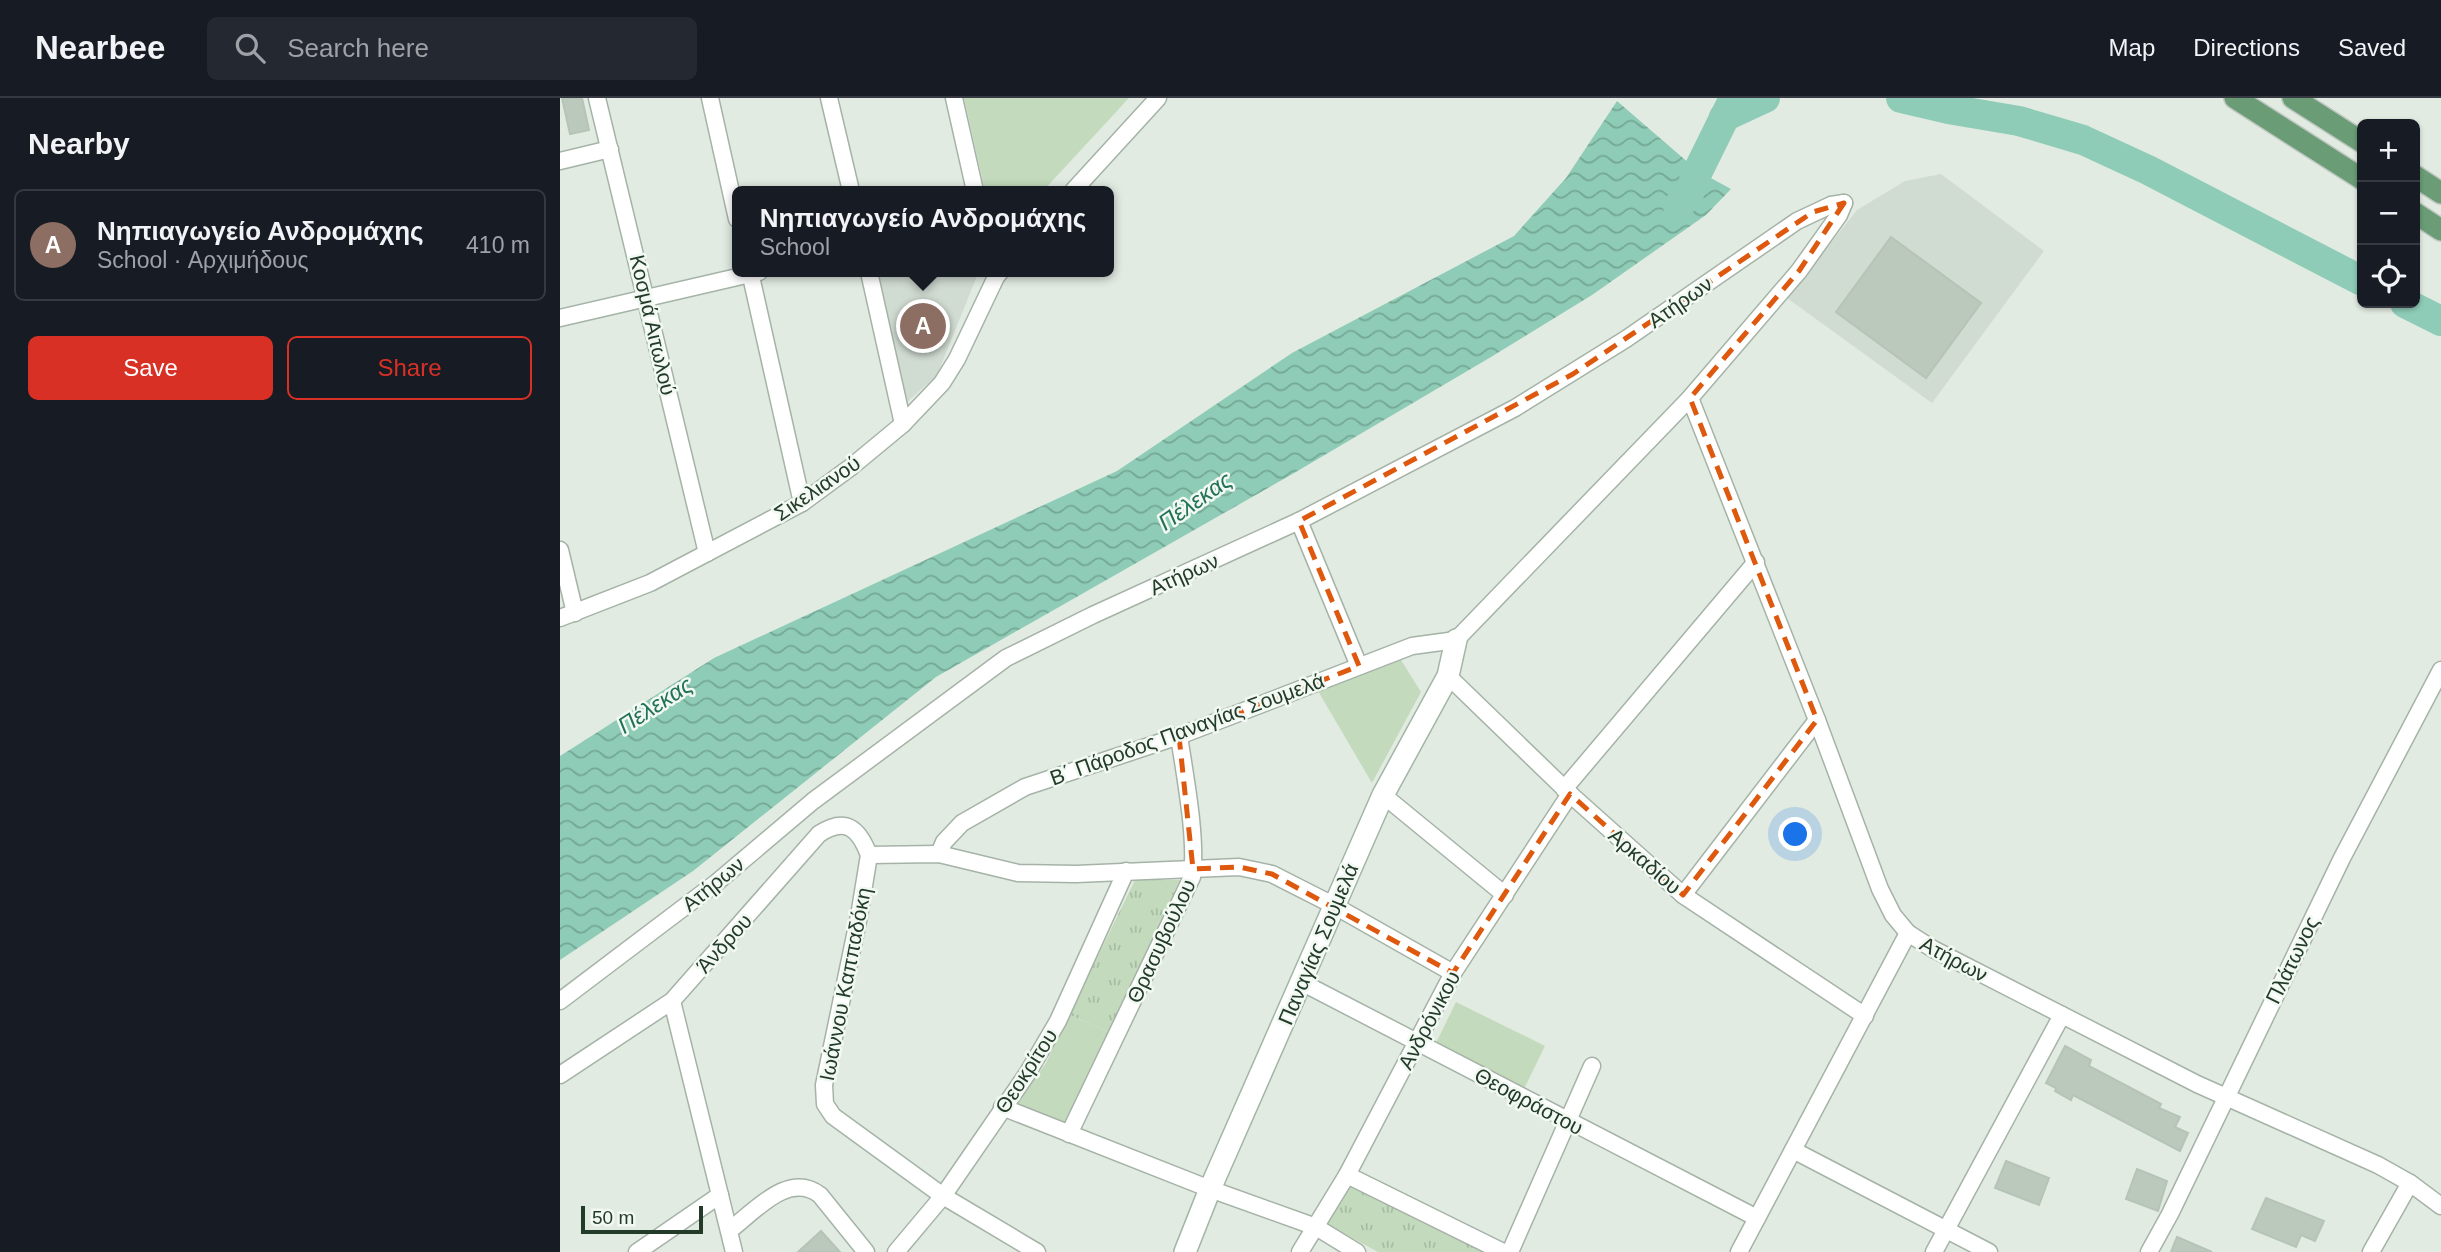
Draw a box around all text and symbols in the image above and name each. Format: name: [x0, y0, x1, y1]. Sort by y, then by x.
search box: [207, 17, 697, 80]
text: Nearbee: [35, 29, 165, 66]
icon: search: [231, 29, 269, 67]
text: Search here: [287, 33, 429, 63]
text: Map: [2109, 34, 2155, 61]
text: Directions: [2193, 34, 2300, 61]
text: Saved: [2338, 34, 2406, 61]
map controls: [2357, 119, 2420, 308]
button: +: [2357, 119, 2420, 182]
text: Nearby: [28, 127, 130, 160]
button: −: [2357, 182, 2420, 245]
popup: [732, 186, 1114, 277]
text: Νηπιαγωγείο Ανδρομάχης: [760, 203, 1086, 233]
text: Νηπιαγωγείο Ανδρομάχης: [97, 216, 424, 246]
text: A: [45, 232, 61, 258]
text: 410 m: [466, 232, 530, 258]
text: School: [760, 234, 830, 260]
button: locate: [2357, 245, 2420, 308]
text: School · Αρχιμήδους: [97, 247, 309, 273]
street label: Κοσμά Αιτωλού: [626, 253, 680, 397]
street label: Ατήρων: [1644, 272, 1716, 332]
pin: A: [900, 300, 946, 352]
button: Save: [28, 336, 273, 400]
button: Share: [287, 336, 532, 400]
street label: Σικελιανού: [770, 451, 864, 525]
water label: Πέλεκας: [1153, 466, 1237, 536]
street label: Ατήρων: [1146, 549, 1222, 599]
street label: Β΄ Πάροδος Παναγίας Σουμελά: [1047, 669, 1327, 789]
water label: Πέλεκας: [613, 671, 698, 739]
your location: [1778, 817, 1812, 851]
street label: Αρκαδίου: [1604, 824, 1686, 898]
street label: Ατήρων: [677, 852, 749, 916]
street label: Παναγίας Σουμελά: [1274, 860, 1362, 1028]
street label: Θρασυβούλου: [1122, 876, 1200, 1006]
street label: Ιωάννου Καππαδόκη: [815, 885, 875, 1083]
street label: Άνδρου: [692, 909, 756, 977]
street label: Πλάτωνος: [2261, 913, 2323, 1007]
street label: Ατήρων: [1916, 932, 1992, 986]
street label: Ανδρόνικου: [1393, 967, 1465, 1073]
street label: Θεοκρίτου: [990, 1025, 1062, 1117]
street label: Θεοφράστου: [1471, 1063, 1587, 1139]
scale bar: [581, 1203, 704, 1235]
text: 50 m: [592, 1207, 634, 1228]

